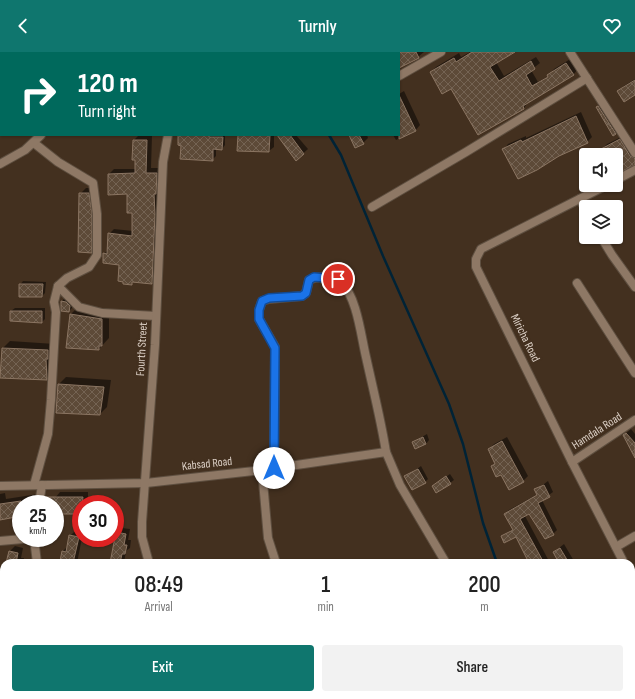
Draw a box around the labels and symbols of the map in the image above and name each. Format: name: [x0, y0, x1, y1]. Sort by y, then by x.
pin: [321, 262, 355, 296]
street label: Miricha Road: [507, 312, 543, 364]
street label: Fourth Street: [133, 321, 151, 376]
street label: Hamdala Road: [569, 409, 625, 453]
position arrow: [253, 447, 295, 489]
street label: Kabsad Road: [181, 454, 233, 474]
speed limit sign: 30: [72, 495, 124, 547]

